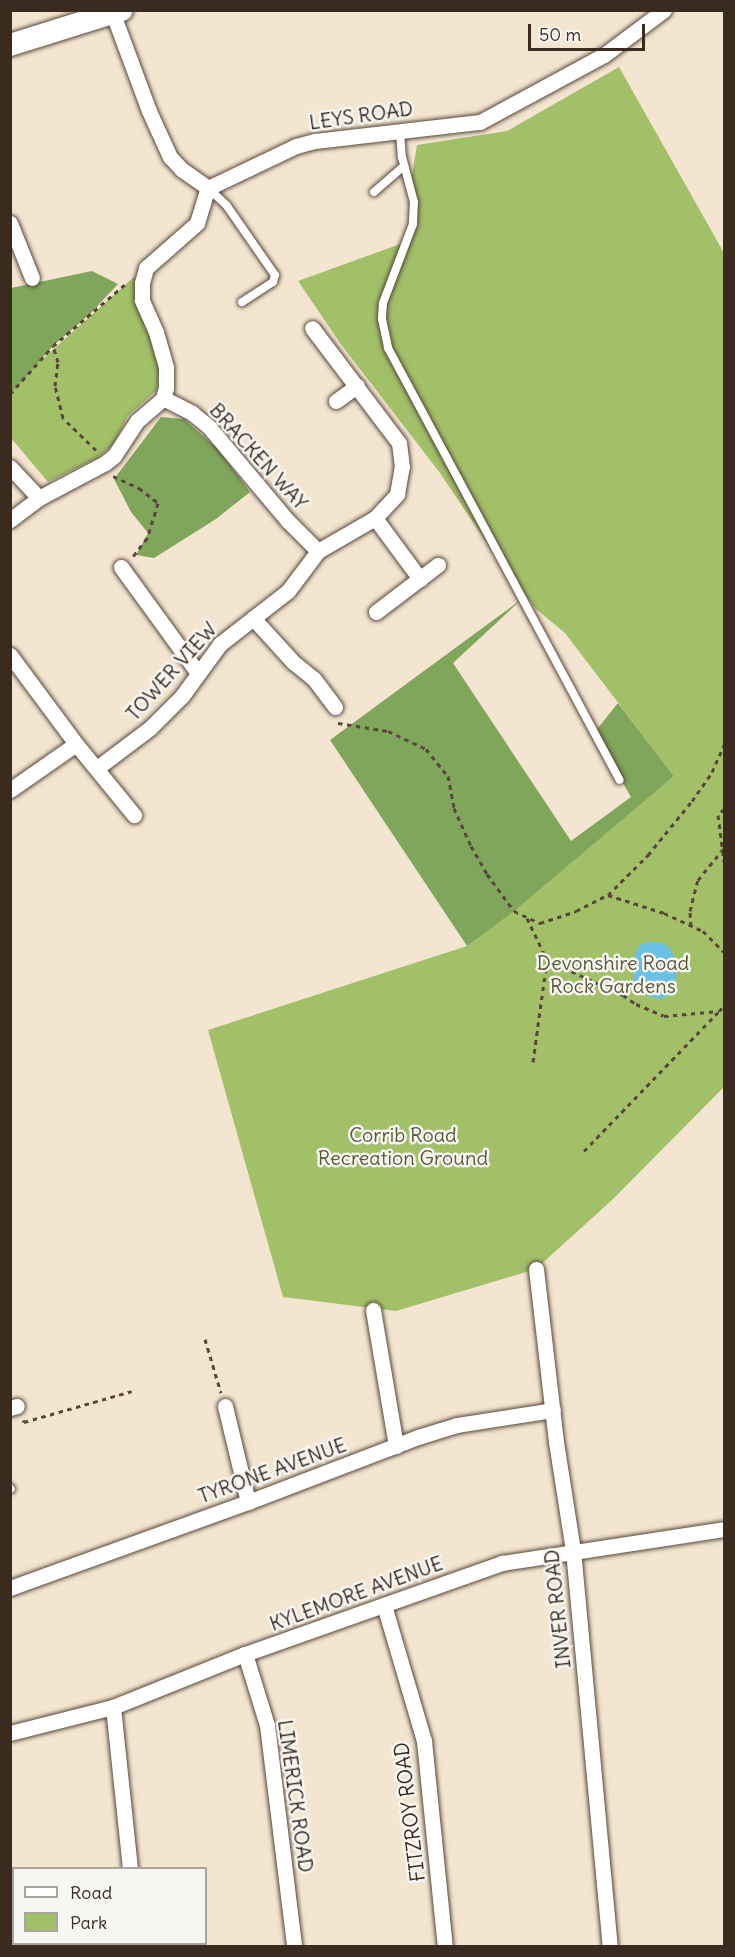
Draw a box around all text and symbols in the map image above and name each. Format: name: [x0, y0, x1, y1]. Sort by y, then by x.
scale bar: [531, 12, 648, 50]
text: 50 m: [539, 23, 581, 46]
street label: LEYS ROAD: [307, 96, 415, 134]
street label: BRACKEN WAY: [205, 398, 313, 514]
street label: TOWER VIEW: [121, 617, 221, 725]
park label: Devonshire Road Rock Gardens: [537, 951, 689, 998]
park label: Corrib Road Recreation Ground: [318, 1123, 488, 1170]
street label: TYRONE AVENUE: [195, 1432, 349, 1508]
street label: INVER ROAD: [539, 1548, 575, 1670]
street label: KYLEMORE AVENUE: [266, 1550, 446, 1636]
street label: LIMERICK ROAD: [273, 1718, 319, 1874]
street label: FITZROY ROAD: [389, 1741, 429, 1883]
legend: [12, 1867, 207, 1945]
text: Road: [70, 1881, 112, 1904]
text: Park: [70, 1911, 107, 1934]

